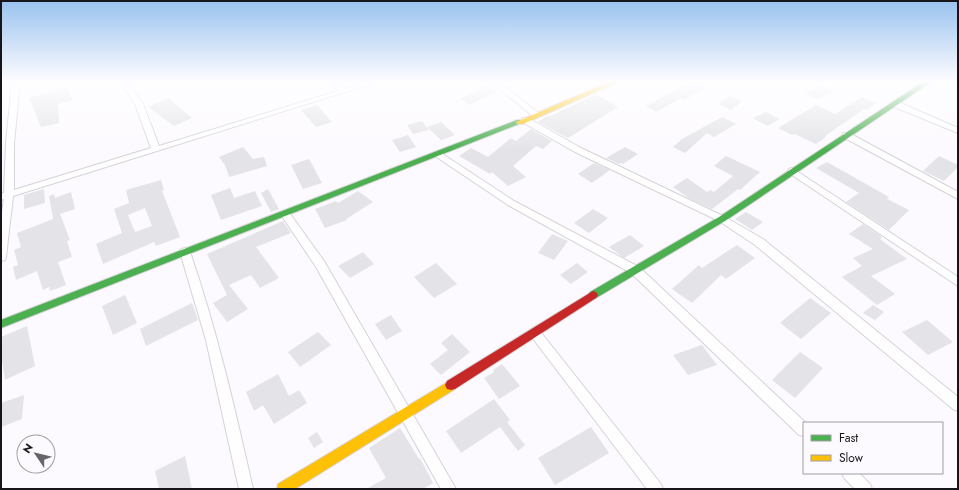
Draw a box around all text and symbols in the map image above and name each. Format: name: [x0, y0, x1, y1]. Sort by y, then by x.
legend: [803, 422, 943, 474]
text: Fast: [839, 429, 858, 447]
north arrow: [16, 434, 56, 474]
text: N: [19, 440, 37, 456]
text: Slow: [839, 449, 864, 467]

